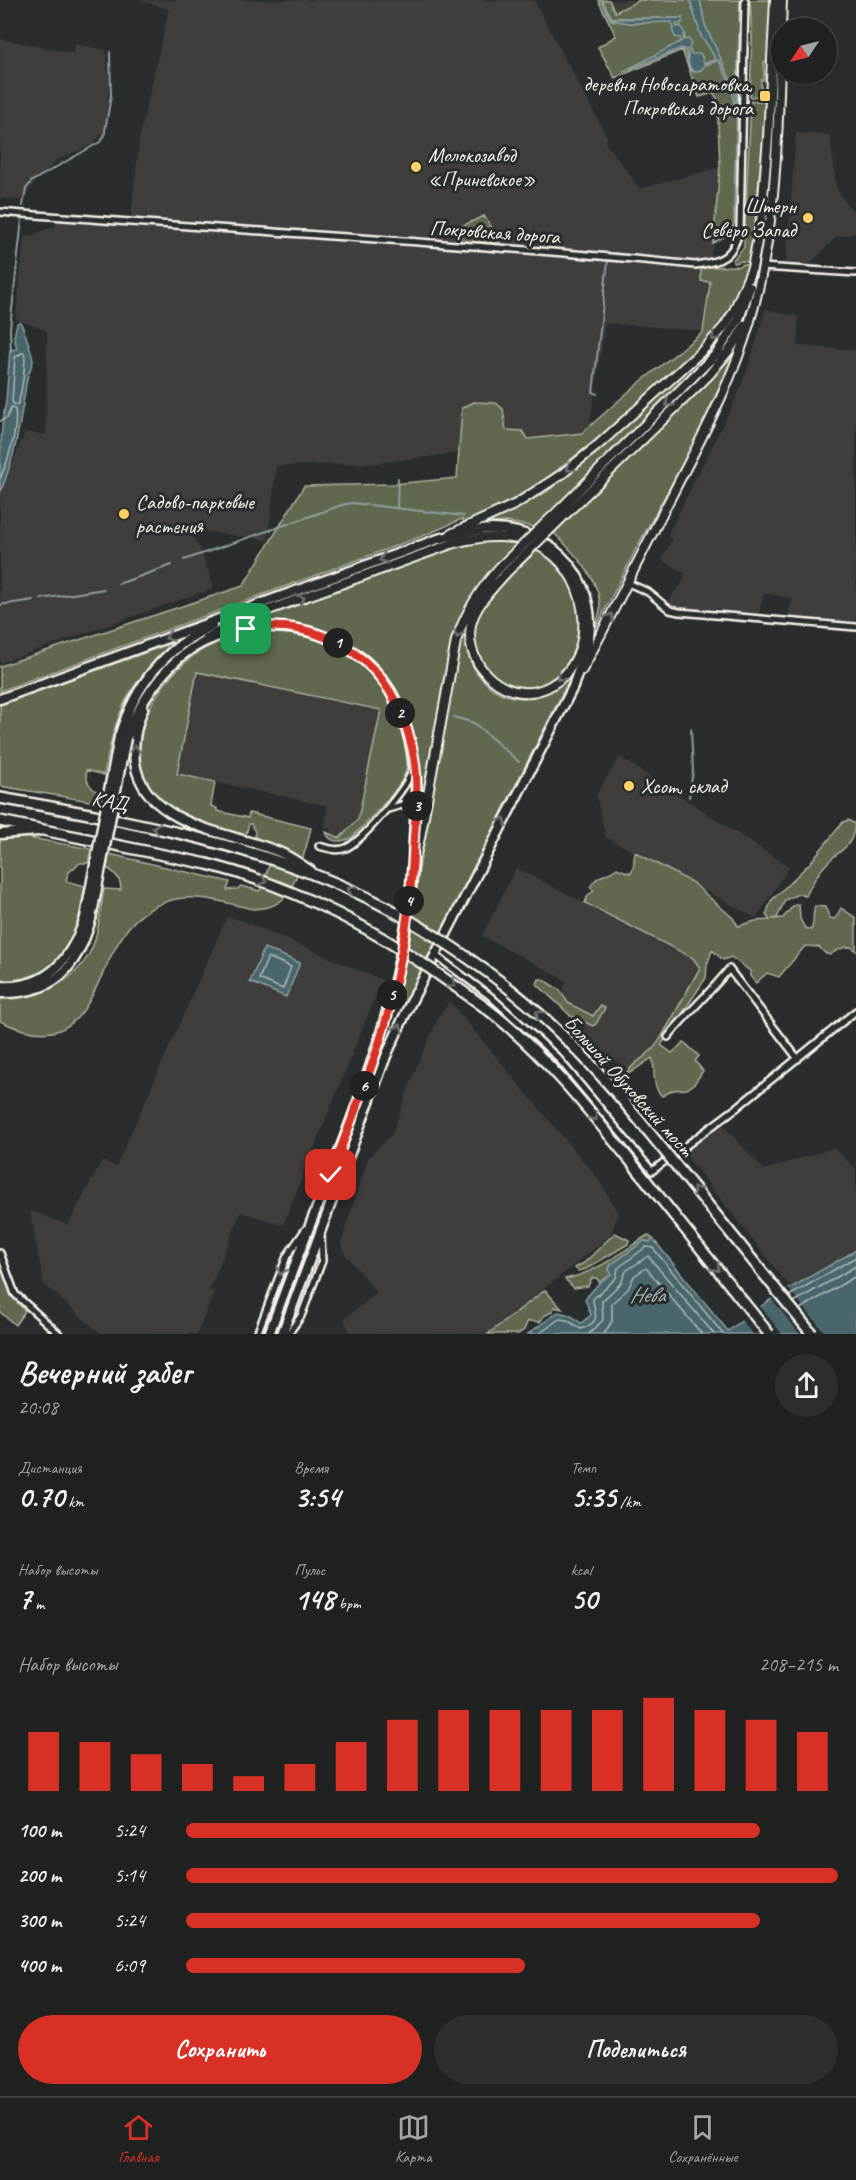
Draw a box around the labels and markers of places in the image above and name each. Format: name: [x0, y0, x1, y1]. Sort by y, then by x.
place label: деревня Новосаратовка, Покровская дорога: [583, 71, 755, 121]
marker: деревня Новосаратовка, Покровская дорога: [758, 89, 772, 103]
place label: Молокозавод «Приневское»: [428, 142, 536, 192]
marker: Молокозавод «Приневское»: [409, 160, 423, 174]
place label: Штерн Северо Запад: [701, 193, 799, 243]
marker: Штерн Северо Запад: [801, 211, 815, 225]
place label: Садово-парковые растения: [136, 489, 256, 539]
marker: Садово-парковые растения: [117, 507, 131, 521]
pin: [220, 603, 271, 654]
pin: 1: [323, 628, 353, 658]
pin: 2: [385, 698, 415, 728]
place label: Xсom, склад: [641, 773, 729, 799]
marker: Xсom, склад: [622, 779, 636, 793]
pin: 3: [402, 791, 432, 821]
pin: 4: [394, 886, 424, 916]
pin: 5: [377, 980, 407, 1010]
pin: 6: [349, 1071, 379, 1101]
pin: [305, 1149, 356, 1200]

